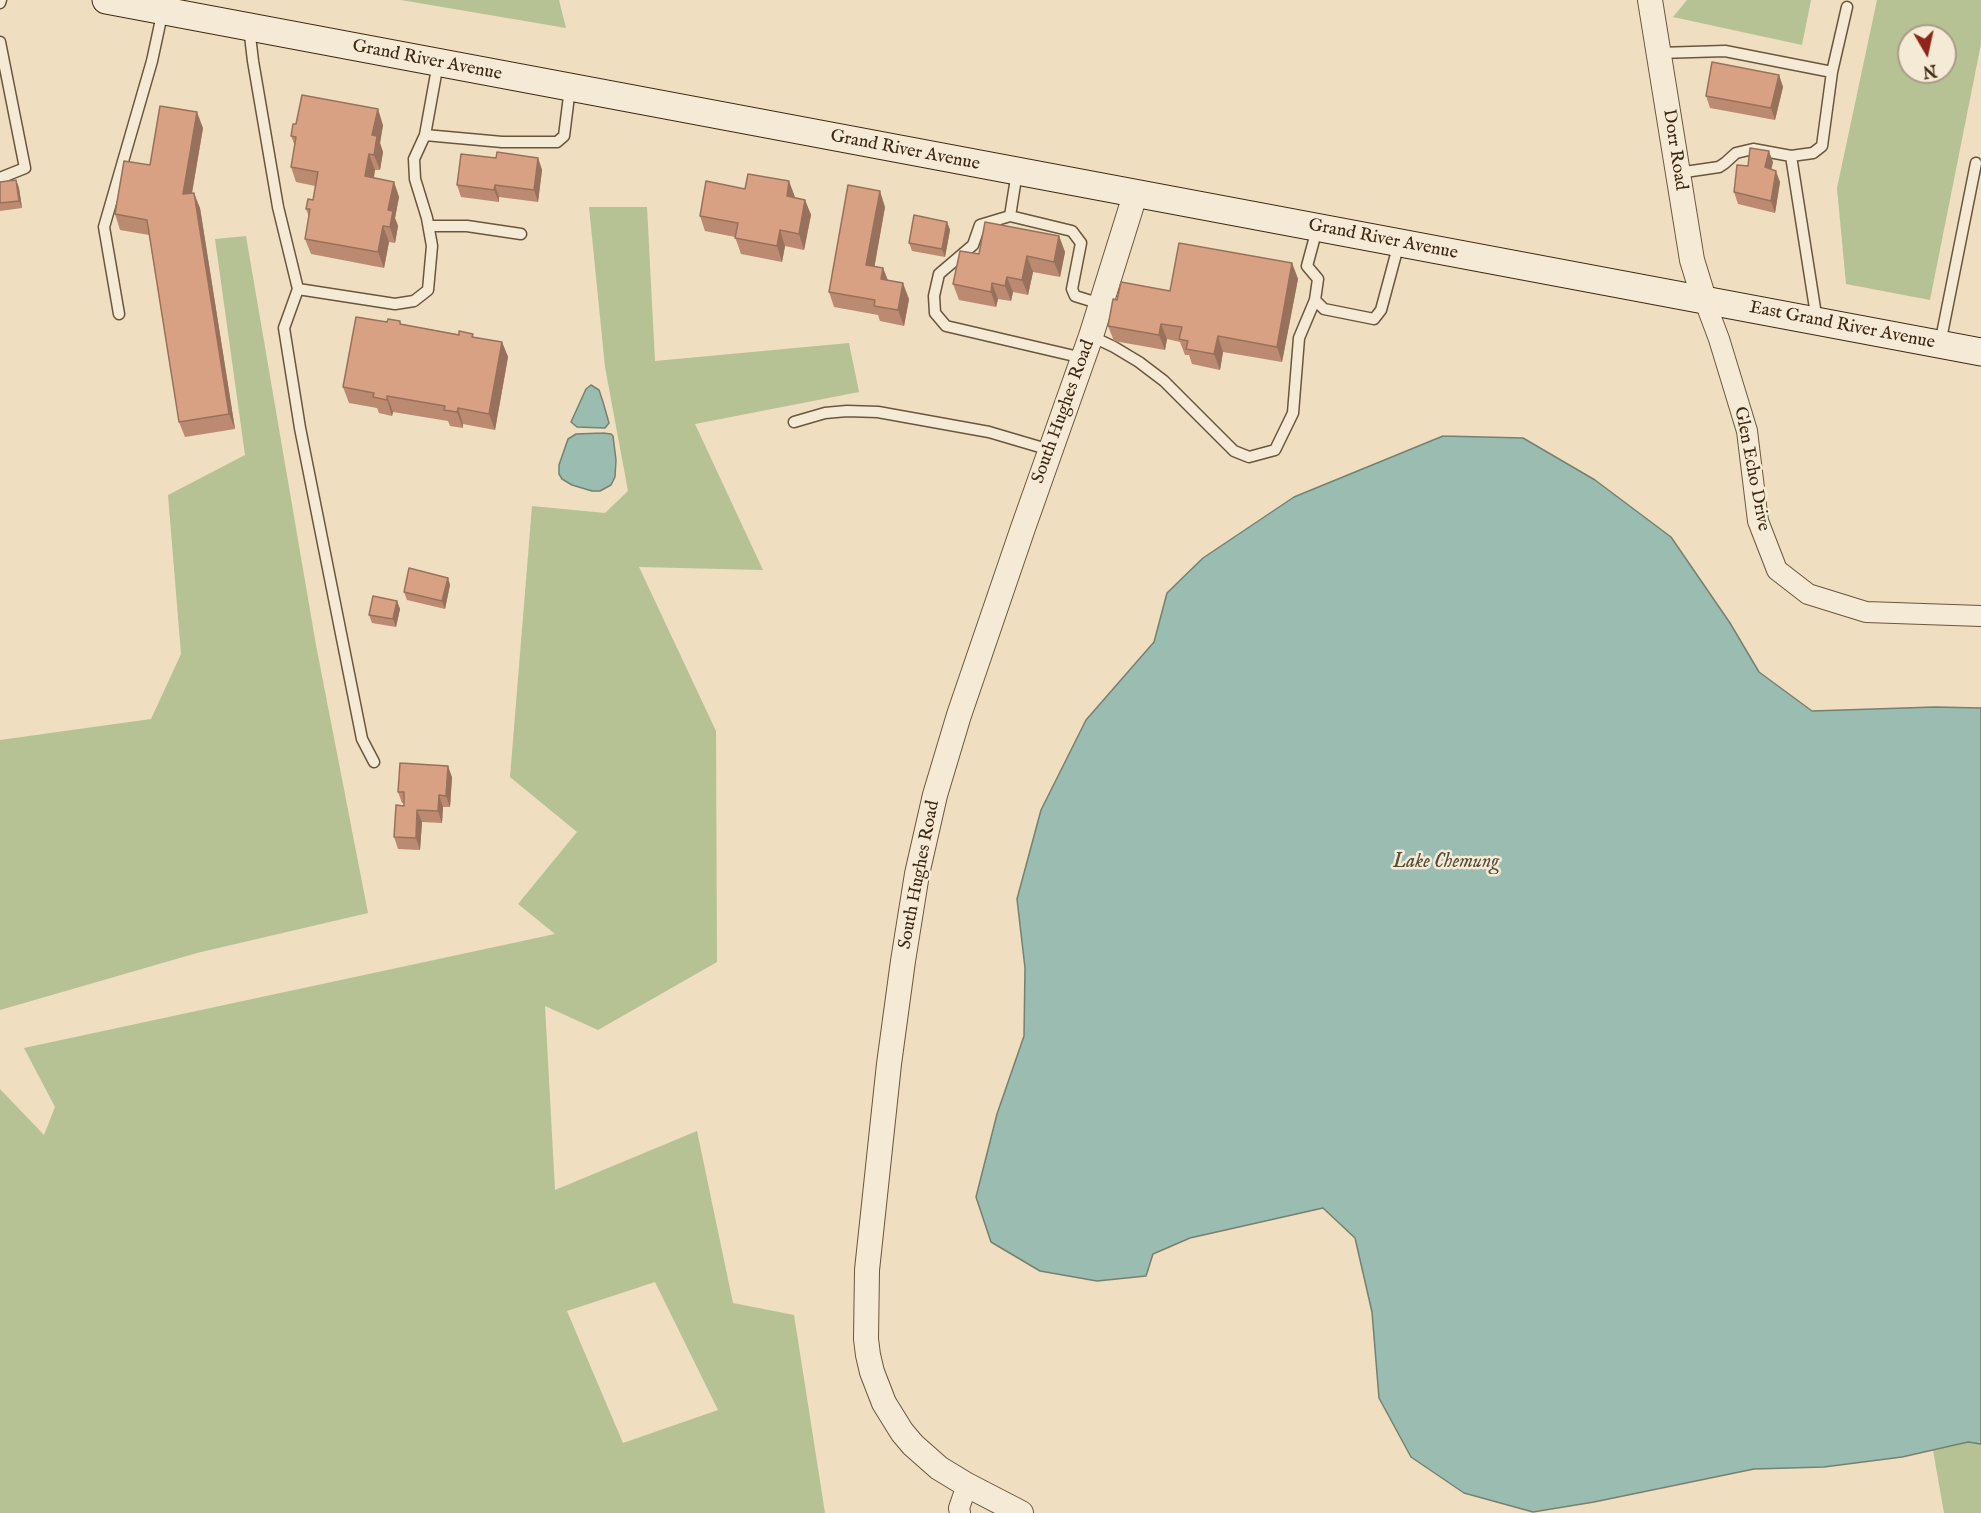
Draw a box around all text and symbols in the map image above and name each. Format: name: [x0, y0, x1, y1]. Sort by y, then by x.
north arrow: [1897, 24, 1957, 84]
street label: Grand River Avenue: [350, 36, 504, 86]
text: N: [1921, 59, 1938, 81]
street label: Dorr Road: [1657, 108, 1691, 192]
street label: Grand River Avenue: [828, 126, 982, 176]
street label: Grand River Avenue: [1306, 215, 1460, 265]
street label: East Grand River Avenue: [1747, 297, 1937, 355]
street label: South Hughes Road: [1028, 337, 1100, 487]
street label: Glen Echo Drive: [1728, 405, 1774, 533]
street label: South Hughes Road: [895, 799, 945, 951]
water label: Lake Chemung: [1393, 851, 1499, 875]

